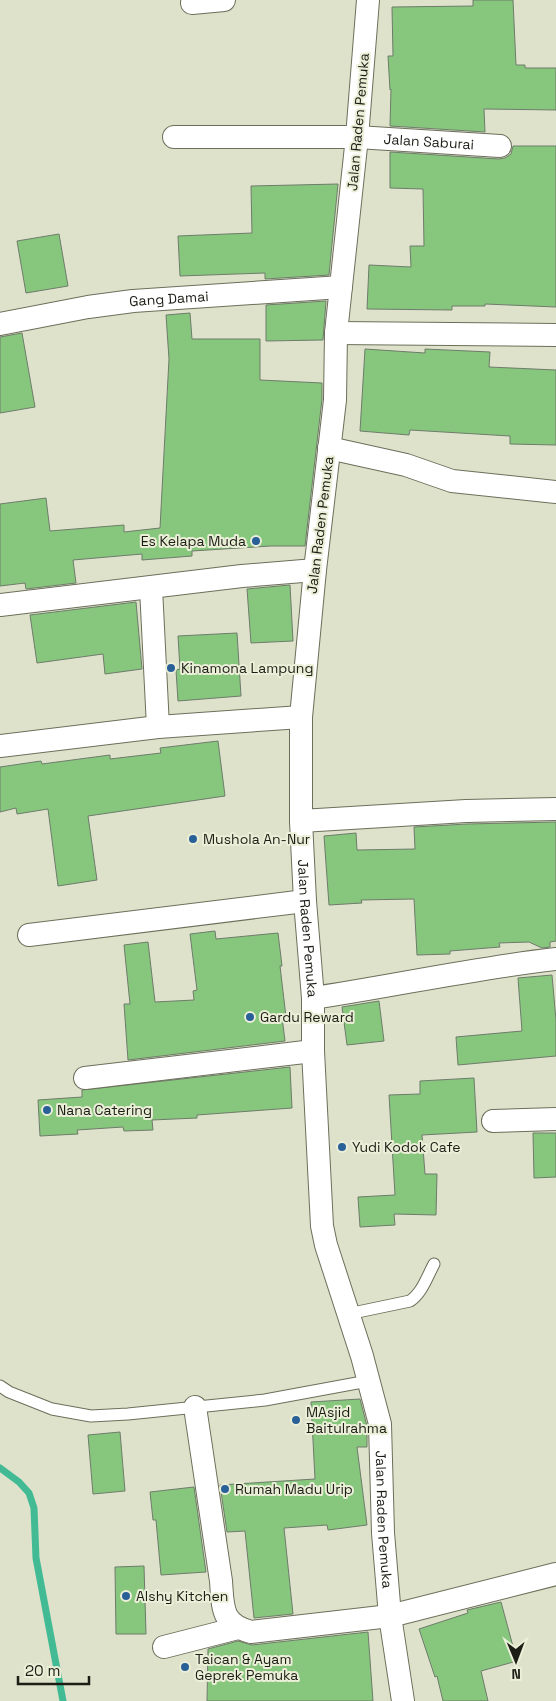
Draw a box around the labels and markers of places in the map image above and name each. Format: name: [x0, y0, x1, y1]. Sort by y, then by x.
place label: Es Kelapa Muda: [141, 532, 246, 550]
marker: Es Kelapa Muda: [250, 535, 262, 547]
place label: Kinamona Lampung: [181, 659, 313, 677]
marker: Kinamona Lampung: [165, 662, 177, 674]
place label: Mushola An-Nur: [203, 830, 310, 848]
marker: Mushola An-Nur: [187, 833, 199, 845]
place label: Gardu Reward: [260, 1008, 354, 1026]
marker: Gardu Reward: [244, 1011, 256, 1023]
place label: Nana Catering: [57, 1101, 152, 1119]
marker: Nana Catering: [41, 1104, 53, 1116]
place label: Yudi Kodok Cafe: [352, 1138, 461, 1156]
marker: Yudi Kodok Cafe: [336, 1141, 348, 1153]
place label: MAsjid Baitulrahma: [306, 1403, 387, 1437]
marker: MAsjid Baitulrahma: [290, 1414, 302, 1426]
place label: Rumah Madu Urip: [235, 1480, 353, 1498]
marker: Rumah Madu Urip: [219, 1483, 231, 1495]
place label: Alshy Kitchen: [136, 1587, 228, 1605]
marker: Alshy Kitchen: [120, 1590, 132, 1602]
place label: Taican & Ayam Geprek Pemuka: [195, 1650, 298, 1684]
marker: Taican & Ayam Geprek Pemuka: [179, 1661, 191, 1673]

